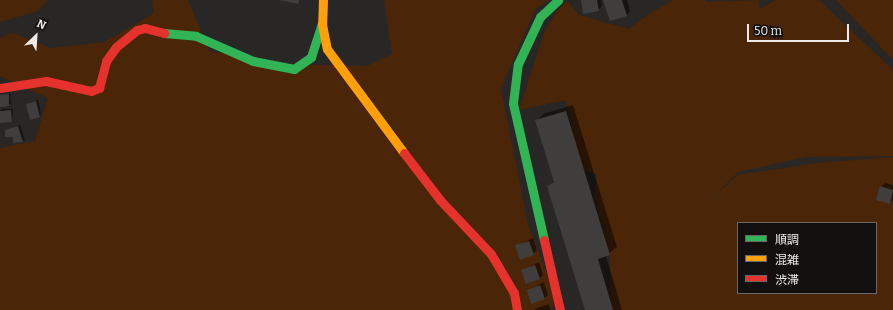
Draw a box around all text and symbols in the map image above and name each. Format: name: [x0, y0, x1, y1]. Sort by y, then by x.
north arrow: [16, 16, 56, 56]
scale bar: [749, 16, 851, 42]
text: N: [35, 17, 48, 32]
text: 50 m: [754, 24, 782, 38]
legend: [737, 222, 877, 294]
text: 順調: [775, 233, 799, 247]
text: 混雑: [775, 253, 799, 267]
text: 渋滞: [775, 273, 799, 287]

